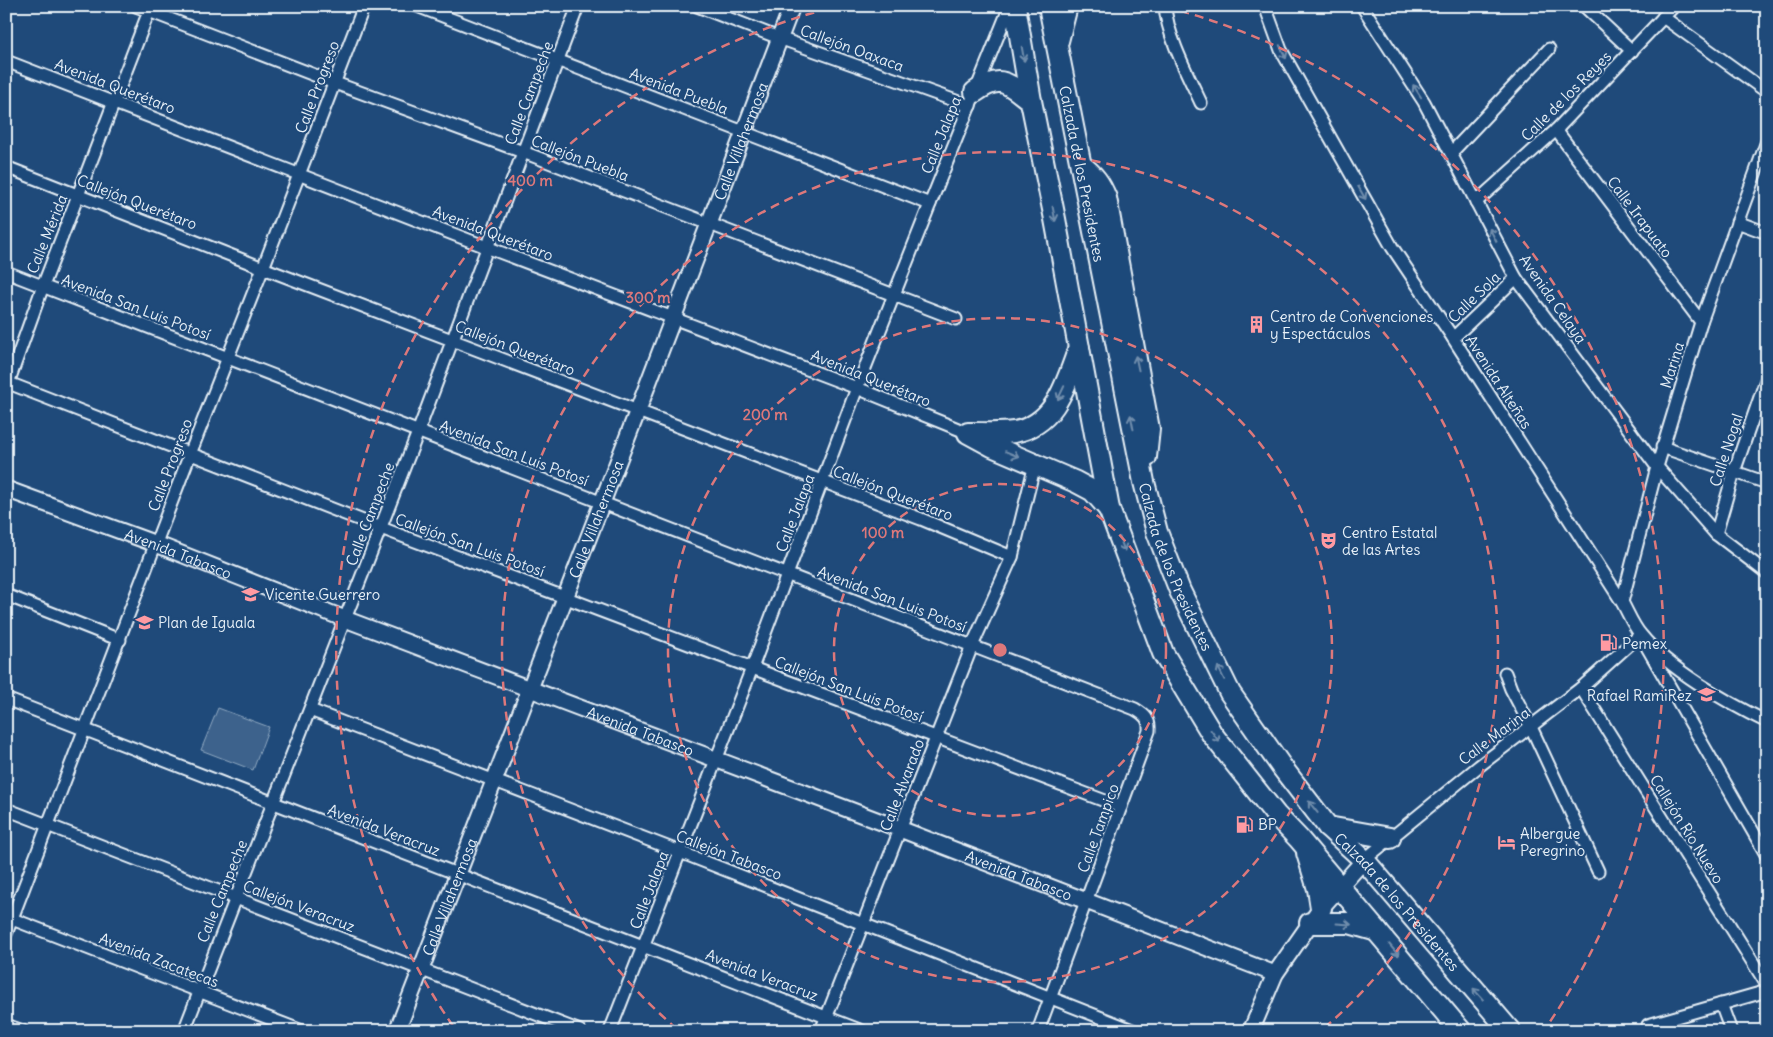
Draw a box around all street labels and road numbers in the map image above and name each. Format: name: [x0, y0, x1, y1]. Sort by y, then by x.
street label: Callejón Oaxaca: [798, 20, 907, 76]
street label: Calle Progreso: [291, 38, 343, 136]
street label: Calle Campeche: [501, 39, 557, 147]
street label: Calle de los Reyes: [1517, 47, 1615, 145]
street label: Avenida Querétaro: [52, 54, 178, 118]
street label: Avenida Puebla: [627, 64, 731, 119]
street label: Calle Villahermosa: [709, 79, 772, 203]
street label: Calzada de los Presidentes: [1056, 84, 1109, 264]
street label: Calle Jalapa: [917, 93, 965, 177]
street label: Callejón Puebla: [528, 131, 632, 186]
street label: Callejón Querétaro: [74, 170, 200, 234]
street label: Calle Irapuato: [1603, 173, 1677, 261]
street label: Calle Mérida: [23, 191, 72, 276]
street label: Avenida Querétaro: [430, 201, 556, 265]
street label: Avenida Celaya: [1515, 251, 1591, 348]
street label: Calle Sola: [1444, 267, 1504, 327]
street label: Avenida San Luis Potosí: [59, 270, 213, 344]
street label: Callejón Querétaro: [452, 316, 578, 380]
street label: Avenida Alteñas: [1462, 332, 1536, 433]
street label: Marina: [1656, 339, 1688, 390]
street label: Avenida Querétaro: [808, 345, 934, 411]
street label: Calle Nogal: [1705, 411, 1747, 489]
street label: Calle Progreso: [144, 416, 196, 514]
street label: Avenida San Luis Potosí: [437, 416, 591, 490]
street label: Calle Villahermosa: [564, 457, 627, 581]
street label: Calle Campeche: [342, 460, 398, 568]
street label: Callejón Querétaro: [830, 461, 956, 525]
street label: Calle Jalapa: [771, 471, 819, 555]
street label: Calzada de los Presidentes: [1135, 481, 1217, 654]
street label: Callejón San Luis Potosí: [393, 509, 547, 581]
street label: Avenida Tabasco: [122, 524, 235, 583]
street label: Avenida San Luis Potosí: [815, 562, 969, 636]
street label: Callejón San Luis Potosí: [772, 652, 926, 726]
street label: Avenida Tabasco: [584, 702, 697, 760]
street label: Calle Marina: [1455, 703, 1534, 769]
street label: Calle Alvarado: [876, 736, 928, 834]
street label: Callejón Río Nuevo: [1646, 771, 1728, 887]
street label: Calle Tampico: [1073, 781, 1123, 875]
street label: Avenida Veracruz: [325, 800, 443, 860]
street label: Callejón Tabasco: [673, 826, 785, 884]
street label: Calzada de los Presidentes: [1331, 828, 1464, 975]
street label: Calle Villahermosa: [418, 835, 481, 958]
street label: Calle Campeche: [193, 837, 251, 945]
street label: Avenida Tabasco: [963, 846, 1075, 904]
street label: Calle Jalapa: [625, 848, 673, 932]
street label: Callejón Veracruz: [240, 876, 358, 936]
street label: Avenida Zacatecas: [96, 928, 222, 992]
street label: Avenida Veracruz: [703, 945, 821, 1005]

